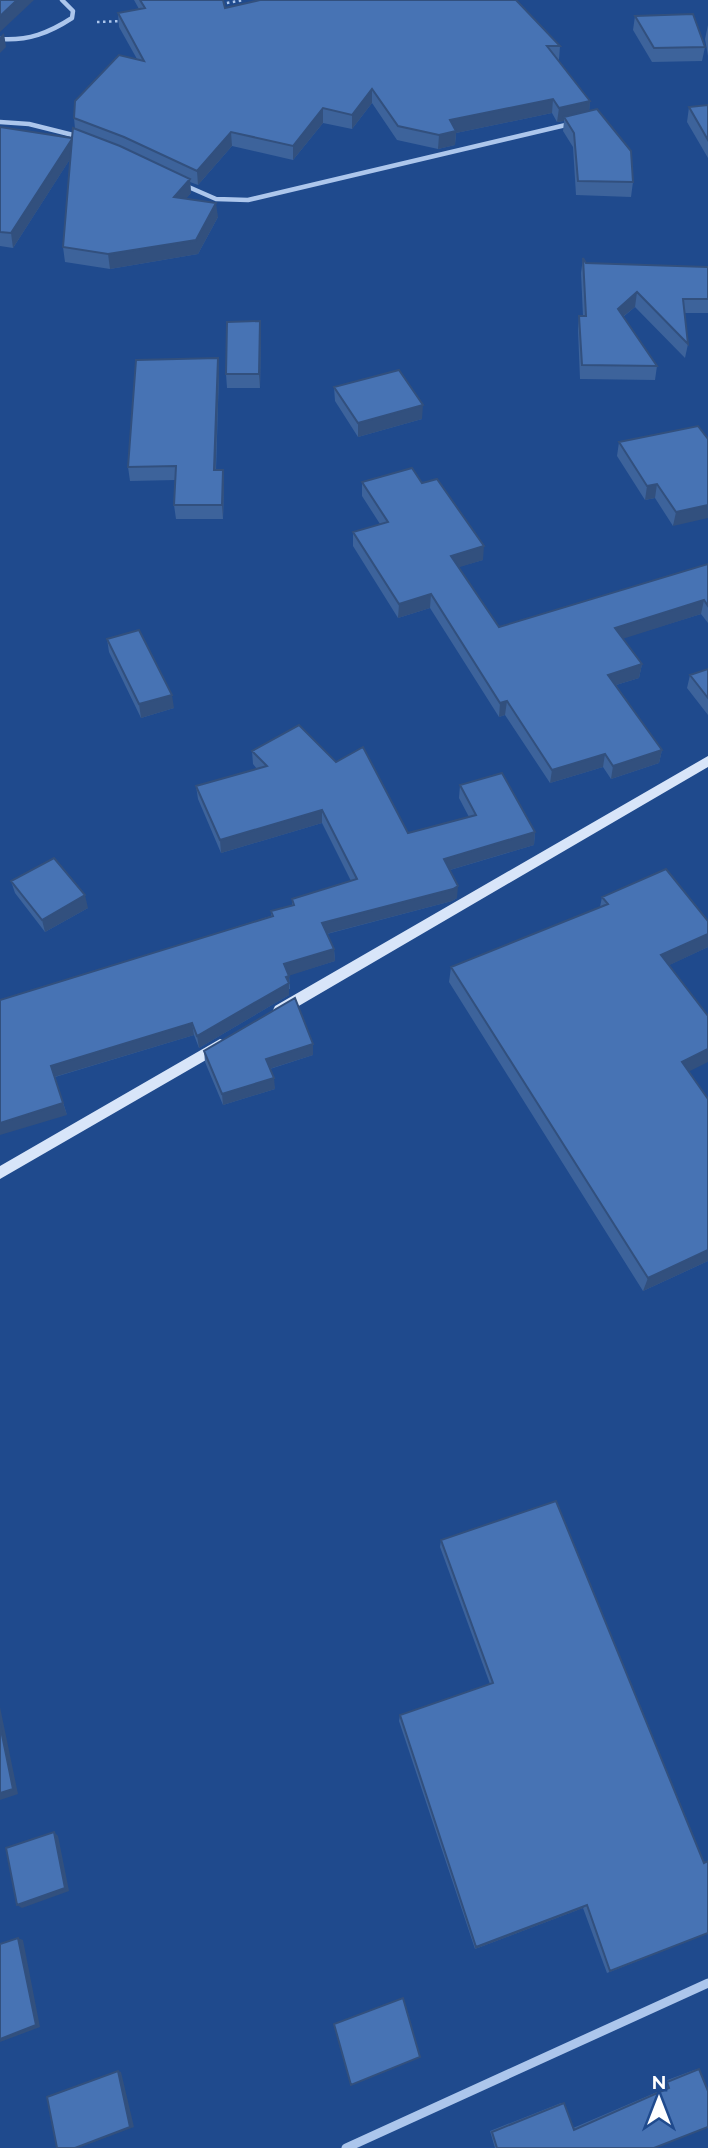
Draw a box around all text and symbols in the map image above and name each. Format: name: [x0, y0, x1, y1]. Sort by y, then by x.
north arrow: [624, 2064, 694, 2134]
text: N: [652, 2071, 666, 2093]

